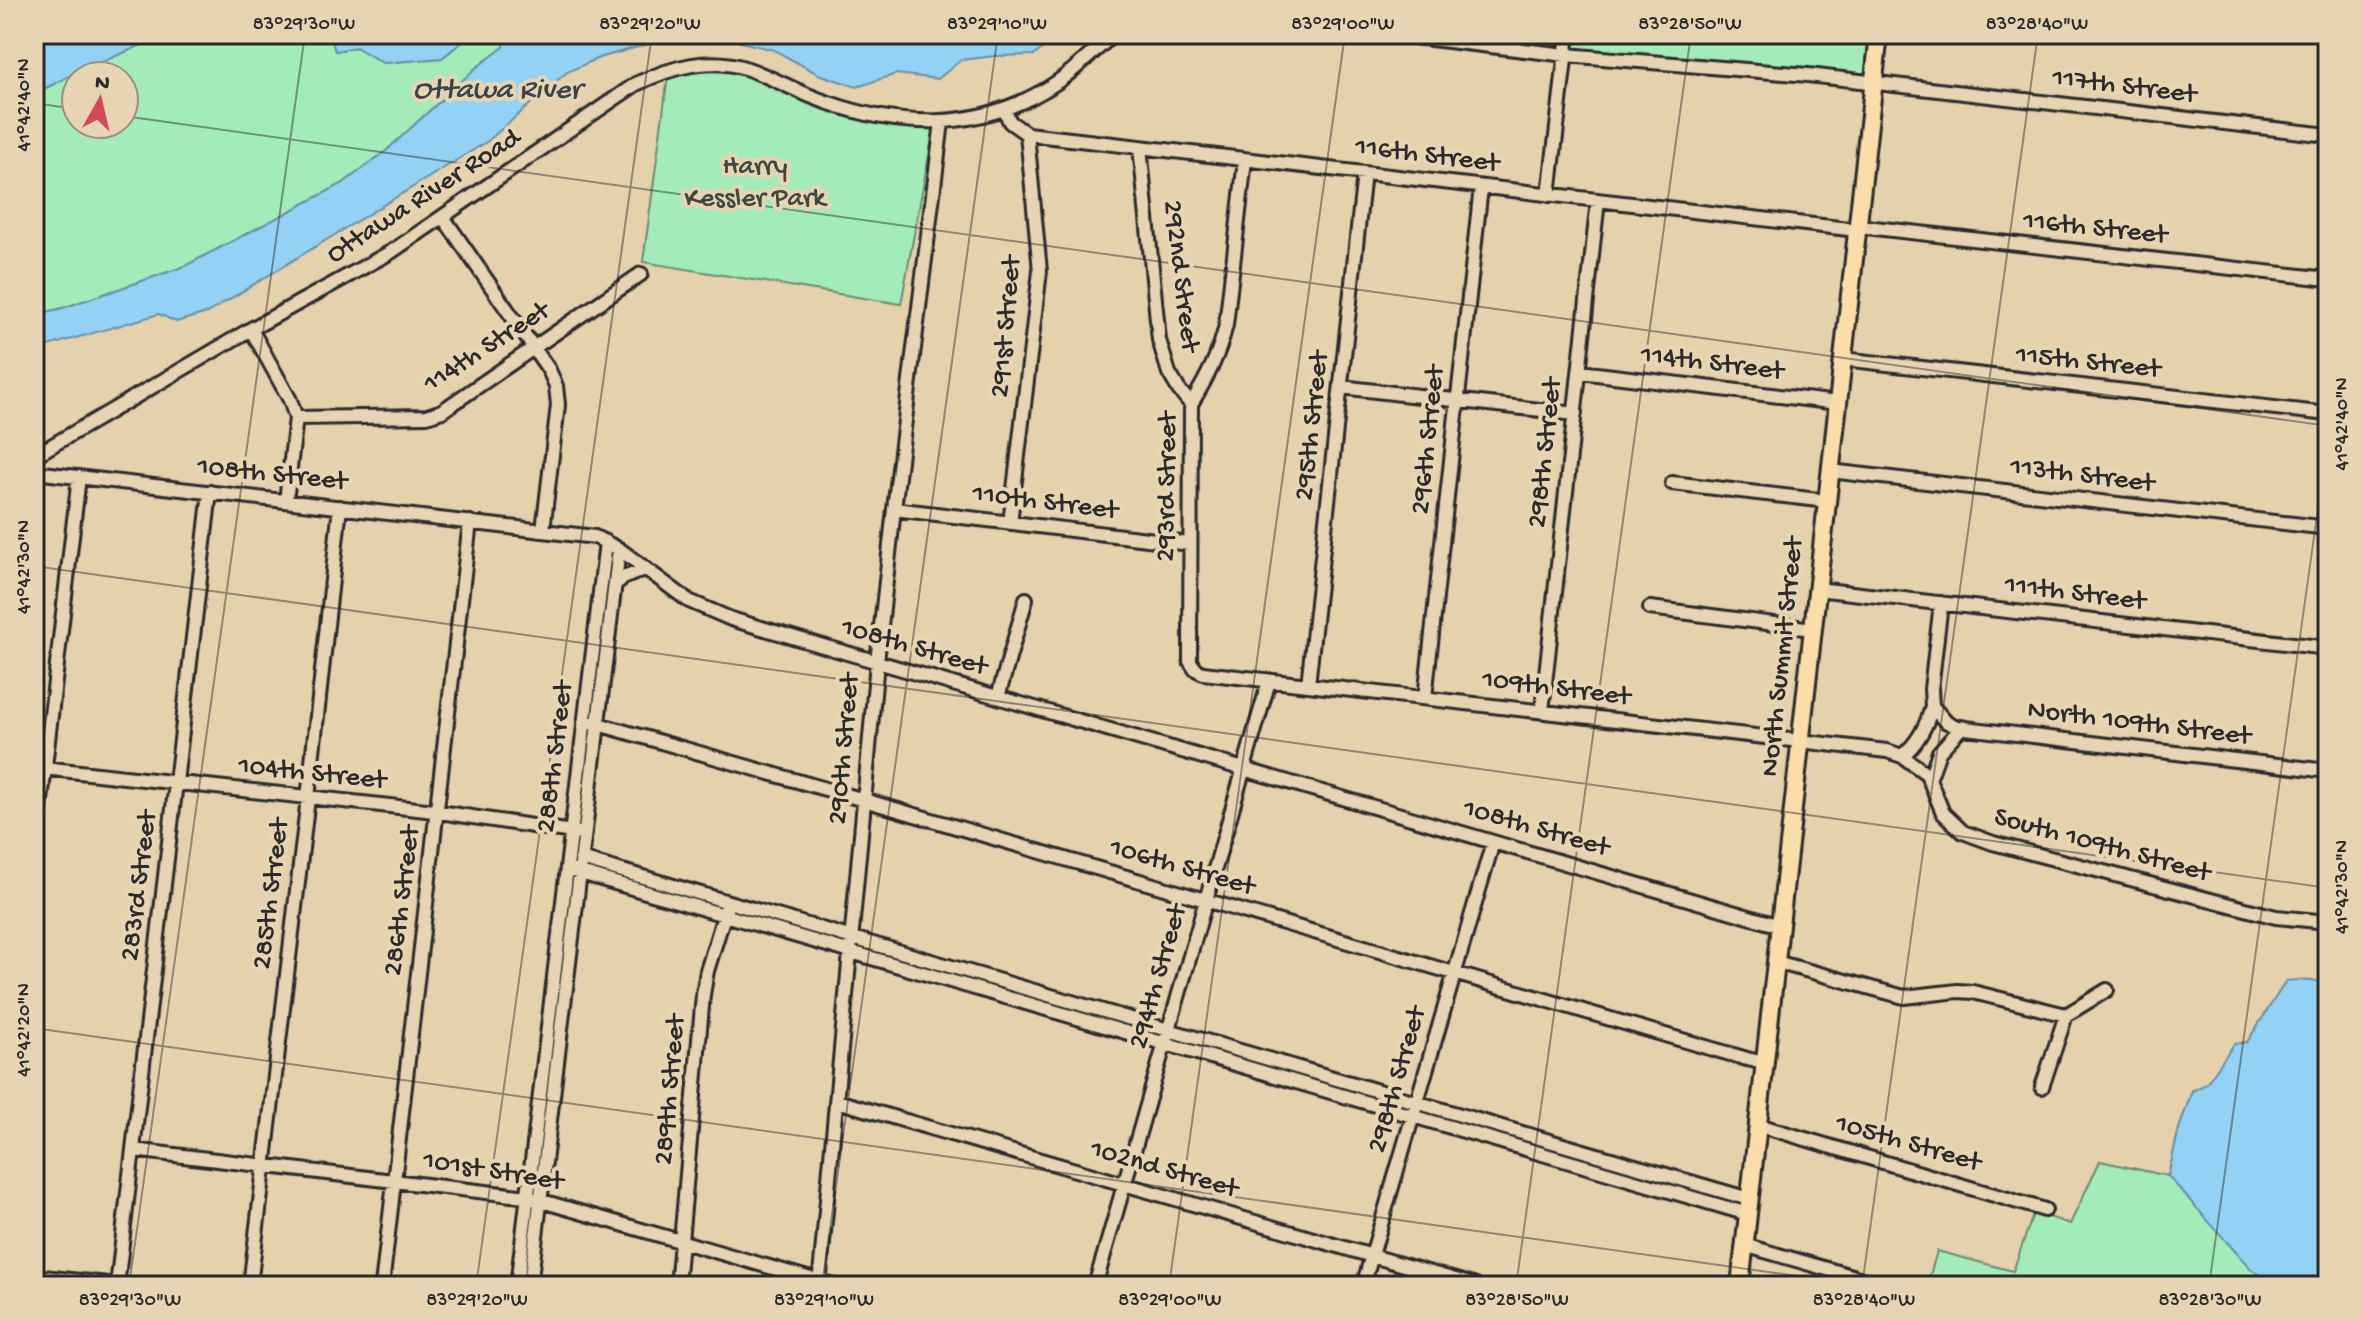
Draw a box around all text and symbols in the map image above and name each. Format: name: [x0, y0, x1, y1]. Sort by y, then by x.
text: 83°29'30"W: [253, 14, 355, 37]
text: 83°29'20"W: [599, 14, 701, 37]
text: 83°29'10"W: [947, 14, 1047, 37]
text: 83°29'00"W: [1291, 14, 1395, 37]
text: 83°28'50"W: [1638, 14, 1742, 37]
text: 83°28'40"W: [1986, 14, 2088, 37]
text: 41°42'40"N: [14, 58, 37, 152]
north arrow: [60, 60, 140, 140]
street label: 117th Street: [2049, 62, 2200, 113]
text: N: [93, 70, 111, 98]
water label: Ottawa River: [413, 74, 586, 109]
street label: Ottawa River Road: [321, 121, 529, 272]
street label: 116th Street: [1352, 131, 1503, 181]
park label: Harry Kessler Park: [684, 151, 828, 216]
street label: 292nd Street: [1154, 198, 1206, 356]
street label: 116th Street: [2020, 205, 2171, 253]
street label: 291st Street: [984, 252, 1030, 399]
street label: 114th Street: [417, 294, 558, 401]
street label: 114th Street: [1638, 339, 1788, 389]
street label: 115th Street: [2013, 339, 2164, 387]
street label: 295th Street: [1289, 347, 1338, 502]
street label: 296th Street: [1405, 361, 1454, 516]
street label: 298th Street: [1522, 374, 1571, 530]
text: 41°42'40"N: [2332, 377, 2355, 471]
street label: 293rd Street: [1150, 409, 1186, 562]
street label: 108th Street: [195, 451, 351, 500]
street label: 113th Street: [2007, 451, 2158, 502]
street label: 110th Street: [969, 478, 1122, 529]
text: 41°42'30"N: [14, 520, 37, 614]
street label: North Summit Street: [1754, 533, 1812, 778]
street label: 111th Street: [2002, 569, 2150, 619]
street label: 108th Street: [836, 611, 993, 685]
street label: 109th Street: [1479, 663, 1635, 715]
street label: 290th Street: [822, 670, 868, 826]
street label: 288th Street: [530, 677, 582, 835]
street label: North 109th Street: [2025, 694, 2255, 754]
street label: 104th Street: [236, 750, 390, 798]
street label: 108th Street: [1458, 792, 1615, 866]
street label: South 109th Street: [1990, 801, 2216, 891]
street label: 283rd Street: [114, 806, 166, 963]
street label: 285th Street: [246, 814, 298, 971]
street label: 286th Street: [377, 821, 429, 978]
street label: 106th Street: [1105, 831, 1261, 905]
text: 41°42'30"N: [2332, 840, 2355, 934]
street label: 294th Street: [1123, 898, 1196, 1053]
text: 41°42'20"N: [14, 983, 37, 1077]
street label: 298th Street: [1361, 1000, 1435, 1157]
street label: 289th Street: [648, 1011, 694, 1167]
street label: 105th Street: [1831, 1107, 1987, 1181]
street label: 102nd Street: [1085, 1133, 1244, 1208]
street label: 101st Street: [420, 1144, 568, 1200]
text: 83°29'30"W: [79, 1290, 181, 1313]
text: 83°29'20"W: [426, 1290, 528, 1313]
text: 83°29'10"W: [774, 1290, 874, 1313]
text: 83°29'00"W: [1118, 1290, 1222, 1313]
text: 83°28'50"W: [1465, 1290, 1569, 1313]
text: 83°28'40"W: [1813, 1290, 1915, 1313]
text: 83°28'30"W: [2158, 1290, 2262, 1313]

